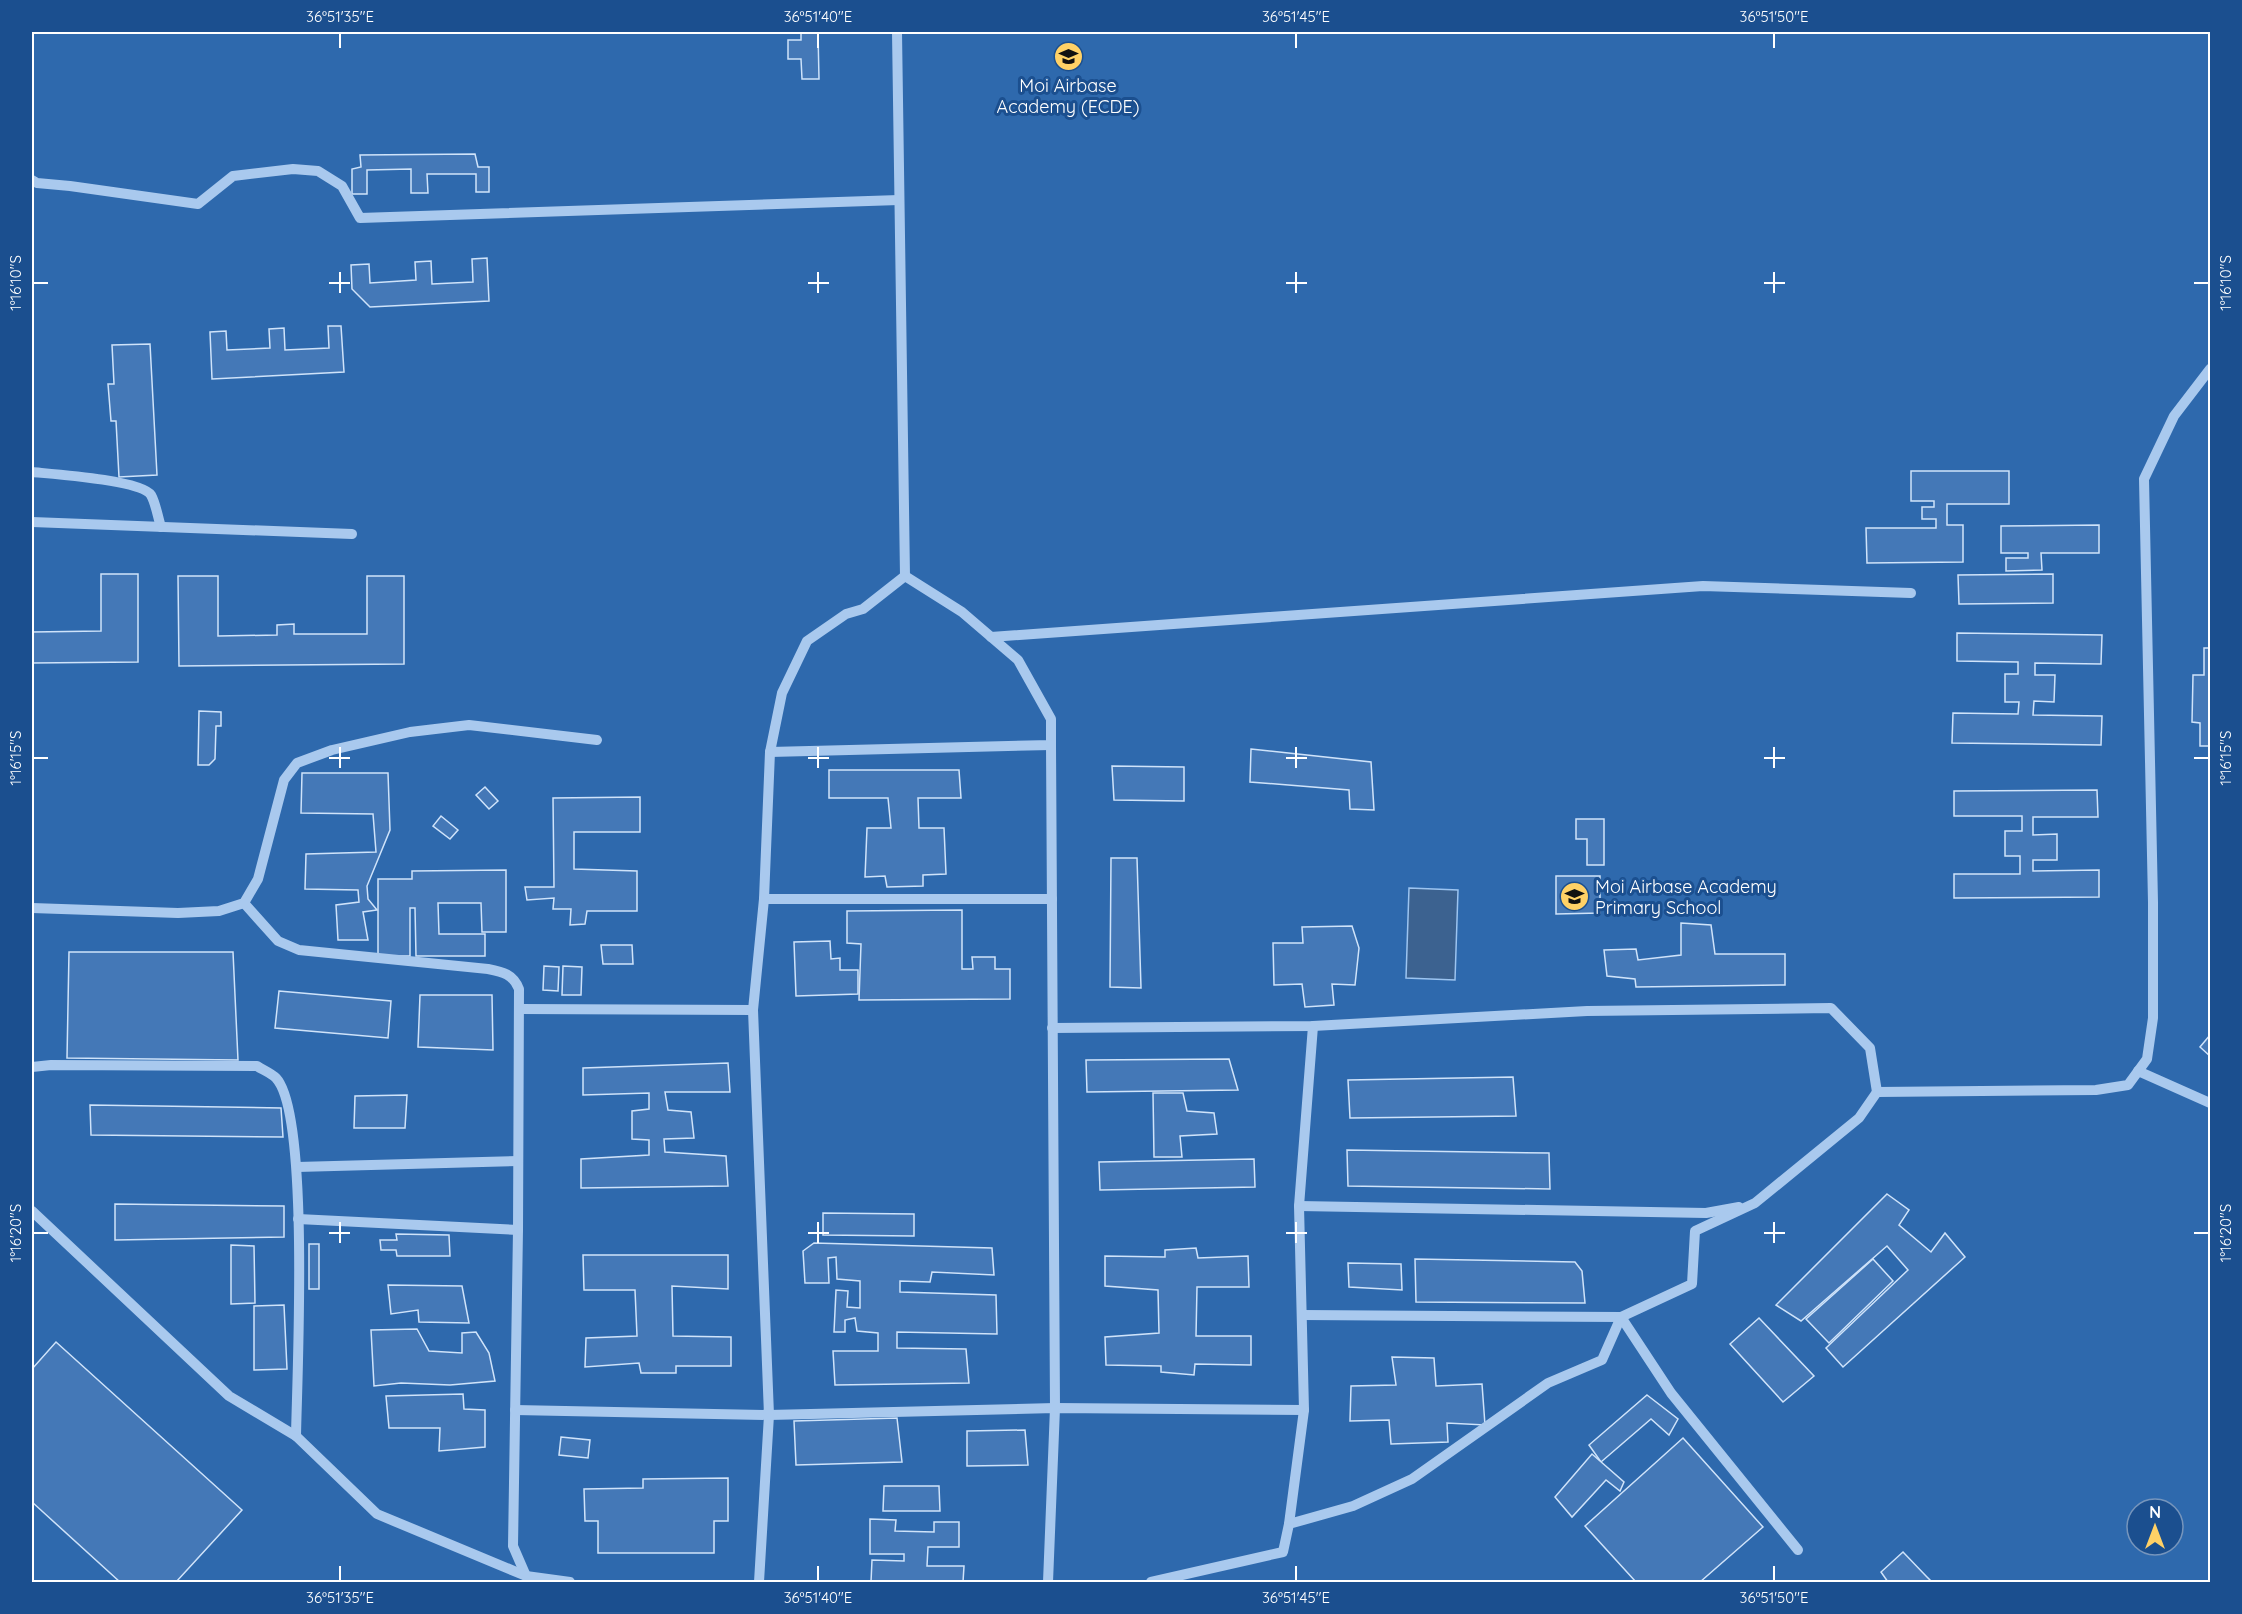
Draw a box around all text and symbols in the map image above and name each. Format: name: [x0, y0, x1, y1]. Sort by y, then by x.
text: 36°51'35"E: [306, 7, 374, 26]
text: 36°51'40"E: [784, 7, 852, 26]
text: 36°51'45"E: [1262, 7, 1330, 26]
text: 36°51'50"E: [1740, 7, 1808, 26]
school or university icon: Moi Airbase Academy (ECDE): [1052, 41, 1084, 73]
place label: Moi Airbase Academy (ECDE): [996, 74, 1140, 118]
text: 1°16'10"S: [6, 255, 25, 311]
text: 1°16'10"S: [2216, 255, 2235, 311]
text: 1°16'15"S: [6, 731, 25, 785]
text: 1°16'15"S: [2216, 731, 2235, 785]
place label: Moi Airbase Academy Primary School: [1595, 875, 1777, 919]
school or university icon: Moi Airbase Academy Primary School: [1558, 881, 1590, 913]
text: 1°16'20"S: [6, 1204, 25, 1262]
text: 1°16'20"S: [2216, 1204, 2235, 1262]
north arrow: [2125, 1497, 2185, 1557]
text: N: [2149, 1502, 2161, 1522]
text: 36°51'35"E: [306, 1588, 374, 1607]
text: 36°51'40"E: [784, 1588, 852, 1607]
text: 36°51'45"E: [1262, 1588, 1330, 1607]
text: 36°51'50"E: [1740, 1588, 1808, 1607]

